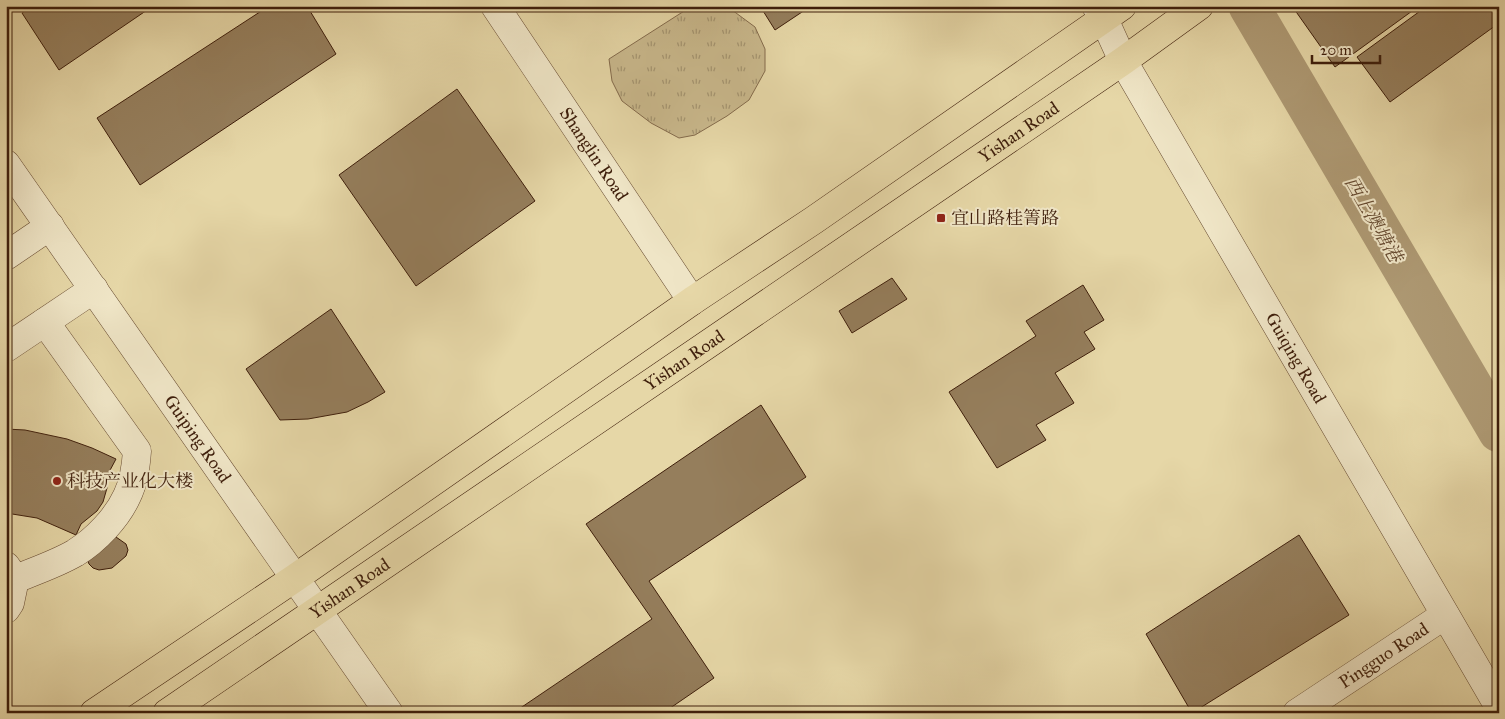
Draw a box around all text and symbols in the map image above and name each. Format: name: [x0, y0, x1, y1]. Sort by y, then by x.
scale bar: [1312, 32, 1380, 64]
text: 20 m: [1320, 41, 1352, 59]
street label: Yishan Road: [974, 97, 1063, 167]
street label: Shanglin Road: [555, 103, 633, 205]
water label: 西上澳塘港: [1340, 172, 1409, 269]
place label: 宜山路桂箐路: [951, 207, 1059, 229]
marker: 宜山路桂箐路: [935, 212, 947, 224]
street label: Guiqing Road: [1261, 309, 1331, 407]
street label: Yishan Road: [640, 325, 729, 395]
street label: Guiping Road: [159, 391, 236, 487]
place label: 科技产业化大楼: [67, 470, 193, 492]
marker: 科技产业化大楼: [51, 475, 63, 487]
street label: Yishan Road: [305, 553, 394, 624]
street label: Pingguo Road: [1335, 618, 1433, 693]

